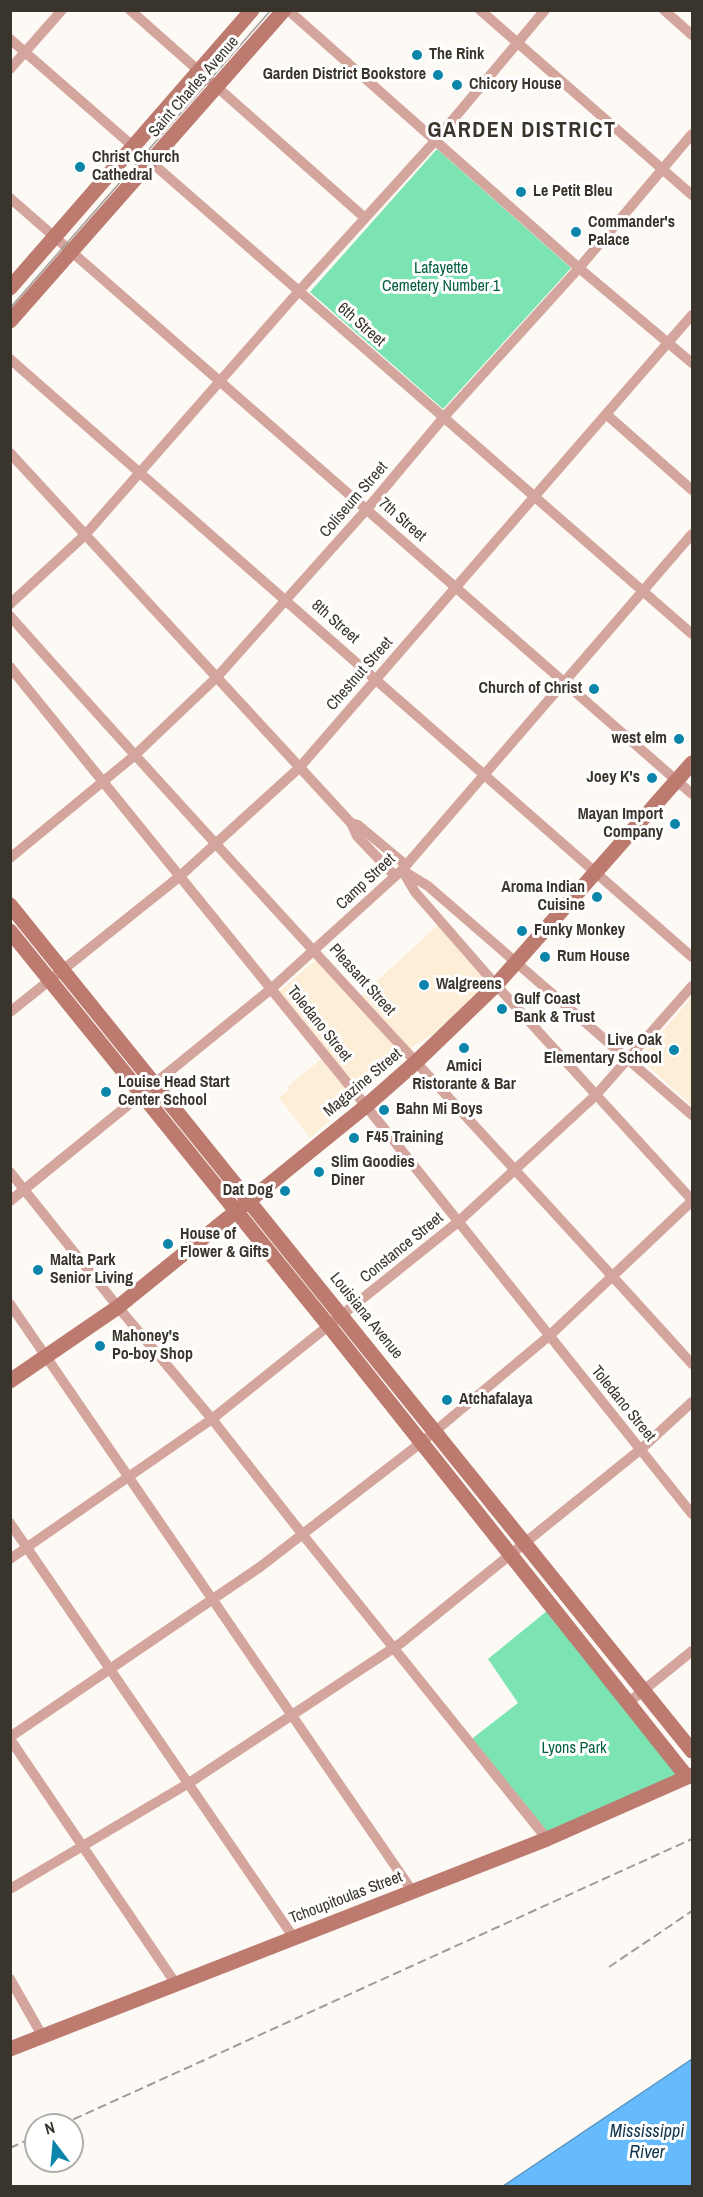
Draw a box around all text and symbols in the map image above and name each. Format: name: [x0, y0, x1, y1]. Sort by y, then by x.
street label: Saint Charles Avenue: [145, 33, 243, 141]
place label: The Rink: [429, 45, 484, 65]
marker: The Rink: [410, 48, 424, 62]
place label: Garden District Bookstore: [263, 65, 426, 85]
marker: Garden District Bookstore: [431, 68, 445, 82]
place label: Chicory House: [469, 75, 562, 95]
marker: Chicory House: [450, 78, 464, 92]
district label: GARDEN DISTRICT: [428, 118, 616, 144]
place label: Christ Church Cathedral: [92, 148, 179, 186]
marker: Christ Church Cathedral: [73, 160, 87, 174]
place label: Le Petit Bleu: [533, 182, 612, 202]
marker: Le Petit Bleu: [514, 185, 528, 199]
place label: Commander's Palace: [588, 213, 675, 251]
marker: Commander's Palace: [569, 225, 583, 239]
park label: Lafayette Cemetery Number 1: [382, 259, 500, 297]
street label: 6th Street: [333, 299, 389, 351]
street label: Coliseum Street: [316, 458, 392, 542]
street label: 7th Street: [374, 494, 430, 546]
street label: 8th Street: [307, 596, 363, 648]
street label: Chestnut Street: [323, 633, 397, 715]
place label: Church of Christ: [478, 679, 582, 699]
marker: Church of Christ: [587, 682, 601, 696]
place label: west elm: [612, 729, 667, 749]
marker: west elm: [672, 732, 686, 746]
place label: Joey K's: [587, 768, 640, 788]
marker: Joey K's: [645, 771, 659, 785]
place label: Mayan Import Company: [578, 805, 663, 843]
marker: Mayan Import Company: [668, 817, 682, 831]
street label: Camp Street: [333, 850, 399, 914]
place label: Aroma Indian Cuisine: [501, 878, 585, 916]
marker: Aroma Indian Cuisine: [590, 890, 604, 904]
place label: Funky Monkey: [534, 921, 625, 941]
marker: Funky Monkey: [515, 924, 529, 938]
street label: Pleasant Street: [325, 940, 399, 1020]
place label: Rum House: [557, 947, 630, 967]
marker: Rum House: [538, 950, 552, 964]
place label: Walgreens: [436, 975, 502, 995]
marker: Walgreens: [417, 978, 431, 992]
street label: Toledano Street: [283, 982, 355, 1066]
place label: Gulf Coast Bank & Trust: [514, 990, 595, 1028]
marker: Gulf Coast Bank & Trust: [495, 1002, 509, 1016]
place label: Live Oak Elementary School: [544, 1031, 662, 1069]
marker: Amici Ristorante & Bar: [457, 1041, 471, 1055]
marker: Live Oak Elementary School: [667, 1043, 681, 1057]
street label: Magazine Street: [320, 1045, 406, 1121]
place label: Amici Ristorante & Bar: [412, 1057, 516, 1095]
place label: Louise Head Start Center School: [118, 1073, 230, 1111]
marker: Louise Head Start Center School: [99, 1085, 113, 1099]
place label: Bahn Mi Boys: [396, 1100, 483, 1120]
marker: Bahn Mi Boys: [377, 1103, 391, 1117]
place label: F45 Training: [366, 1128, 443, 1148]
marker: F45 Training: [347, 1131, 361, 1145]
place label: Slim Goodies Diner: [331, 1153, 415, 1191]
marker: Slim Goodies Diner: [312, 1165, 326, 1179]
place label: Dat Dog: [223, 1181, 273, 1201]
marker: Dat Dog: [278, 1184, 292, 1198]
street label: Constance Street: [357, 1209, 447, 1287]
place label: House of Flower & Gifts: [180, 1225, 269, 1263]
marker: House of Flower & Gifts: [161, 1237, 175, 1251]
place label: Malta Park Senior Living: [50, 1251, 133, 1289]
marker: Malta Park Senior Living: [31, 1263, 45, 1277]
street label: Louisiana Avenue: [325, 1269, 407, 1363]
place label: Mahoney's Po-boy Shop: [112, 1327, 193, 1365]
marker: Mahoney's Po-boy Shop: [93, 1339, 107, 1353]
street label: Toledano Street: [587, 1362, 659, 1446]
place label: Atchafalaya: [459, 1390, 533, 1410]
marker: Atchafalaya: [440, 1393, 454, 1407]
park label: Lyons Park: [541, 1739, 607, 1759]
street label: Tchoupitoulas Street: [287, 1868, 405, 1928]
north arrow: [24, 2113, 84, 2173]
text: N: [42, 2116, 57, 2140]
water label: Mississippi River: [610, 2121, 684, 2164]

